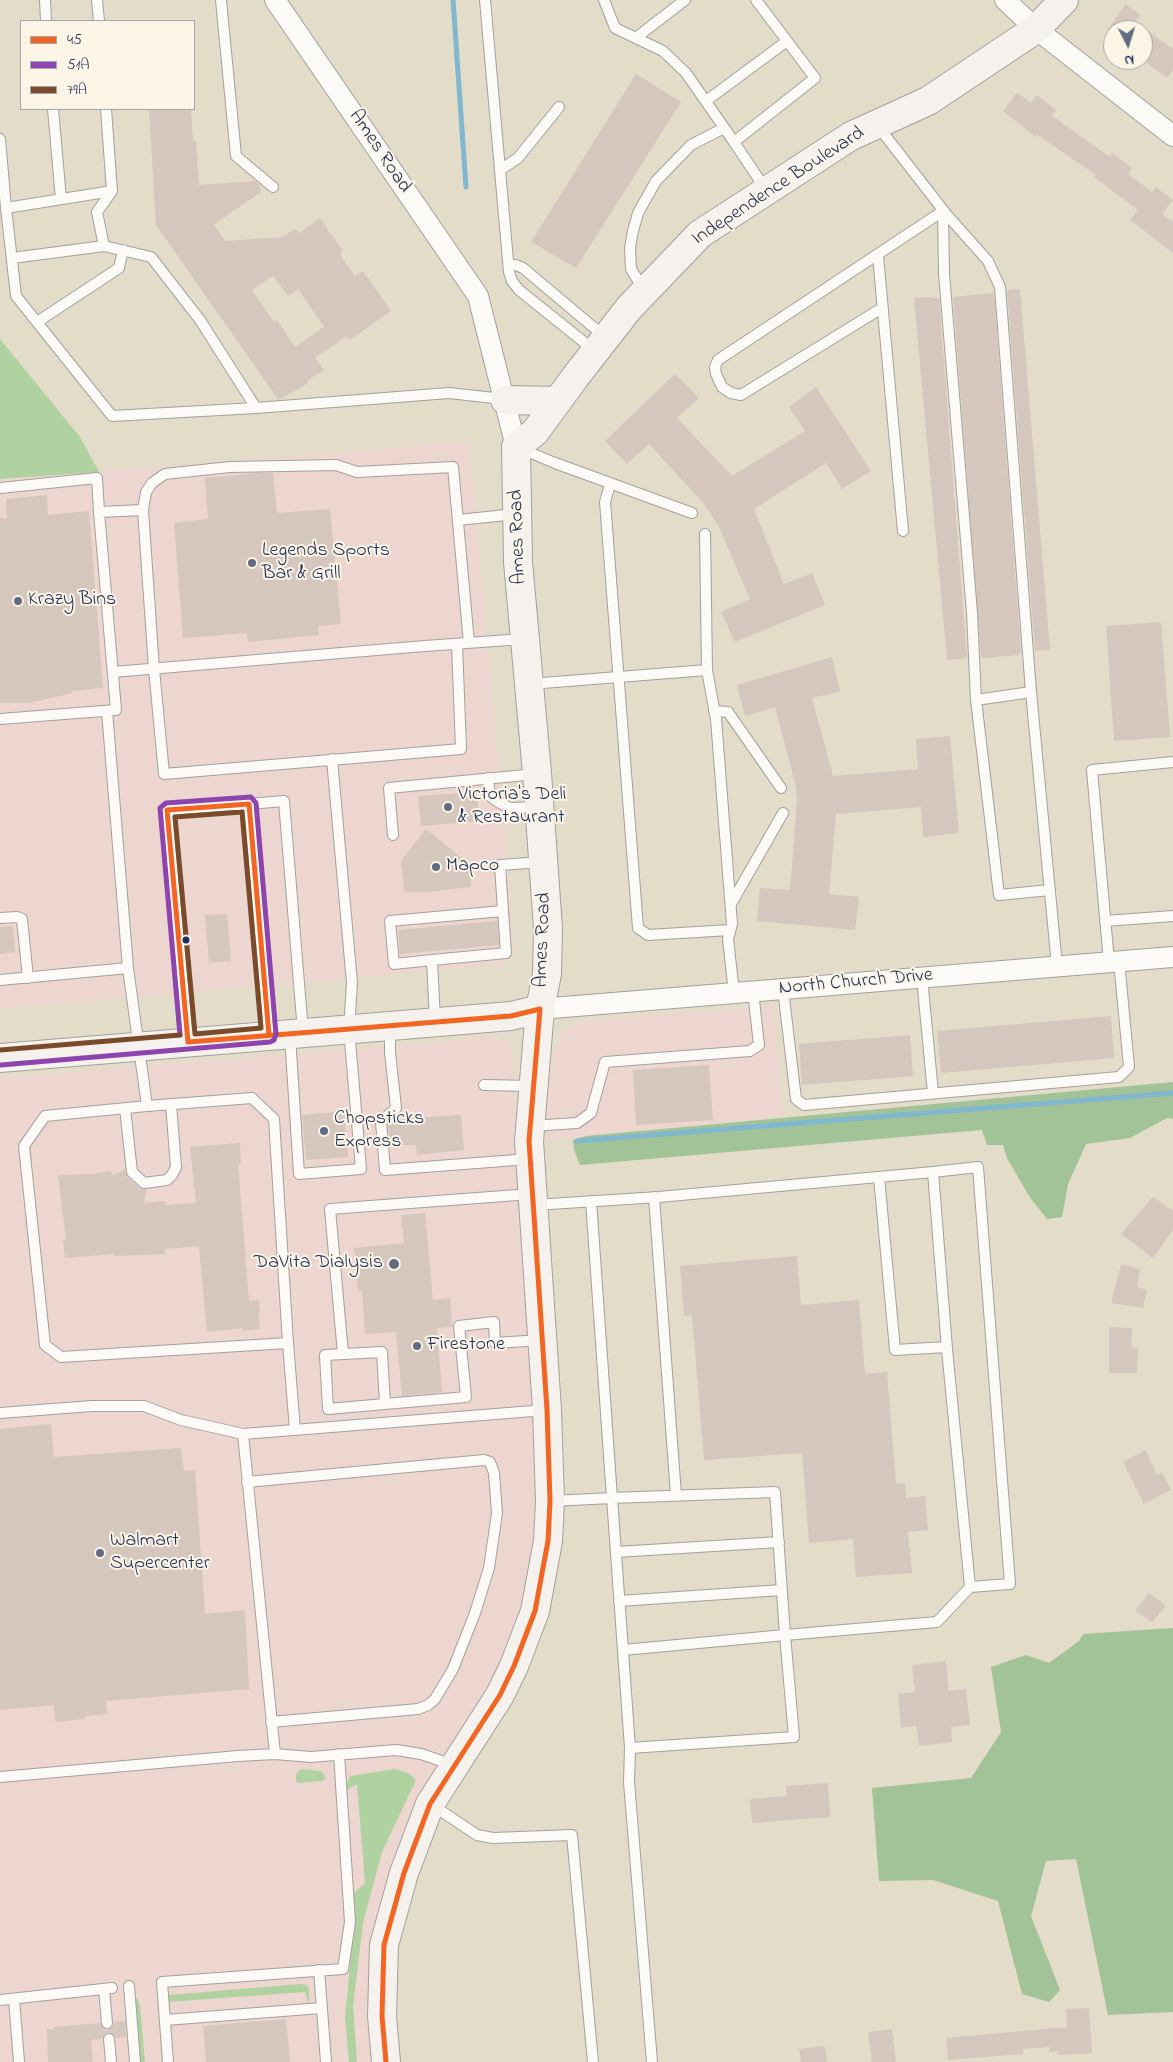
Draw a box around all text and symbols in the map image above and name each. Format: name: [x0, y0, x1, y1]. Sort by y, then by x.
legend: [20, 20, 195, 110]
north arrow: [1103, 20, 1153, 70]
text: 45: [67, 29, 82, 51]
text: N: [1124, 49, 1135, 70]
text: 51A: [67, 54, 90, 76]
text: 79A: [67, 79, 87, 101]
street label: Ames Road: [342, 106, 416, 198]
street label: Independence Boulevard: [688, 122, 870, 252]
street label: Ames Road: [505, 489, 533, 585]
place label: Legends Sports Bar & Grill: [262, 540, 390, 587]
marker: Legends Sports Bar & Grill: [246, 557, 258, 569]
place label: Krazy Bins: [28, 589, 116, 613]
marker: Krazy Bins: [12, 595, 24, 607]
place label: Victoria's Deli & Restaurant: [458, 784, 566, 831]
marker: Victoria's Deli & Restaurant: [442, 801, 454, 813]
place label: Mapco: [446, 855, 499, 879]
marker: Mapco: [430, 861, 442, 873]
street label: Ames Road: [530, 892, 558, 988]
unlabelled marker: [181, 935, 191, 945]
street label: North Church Drive: [778, 964, 934, 1002]
place label: Chopsticks Express: [334, 1108, 424, 1155]
marker: Chopsticks Express: [318, 1125, 330, 1137]
place label: DaVita Dialysis: [253, 1252, 383, 1276]
marker: DaVita Dialysis: [387, 1257, 401, 1271]
place label: Firestone: [427, 1334, 505, 1358]
marker: Firestone: [411, 1340, 423, 1352]
place label: Walmart Supercenter: [110, 1530, 210, 1577]
marker: Walmart Supercenter: [94, 1547, 106, 1559]

